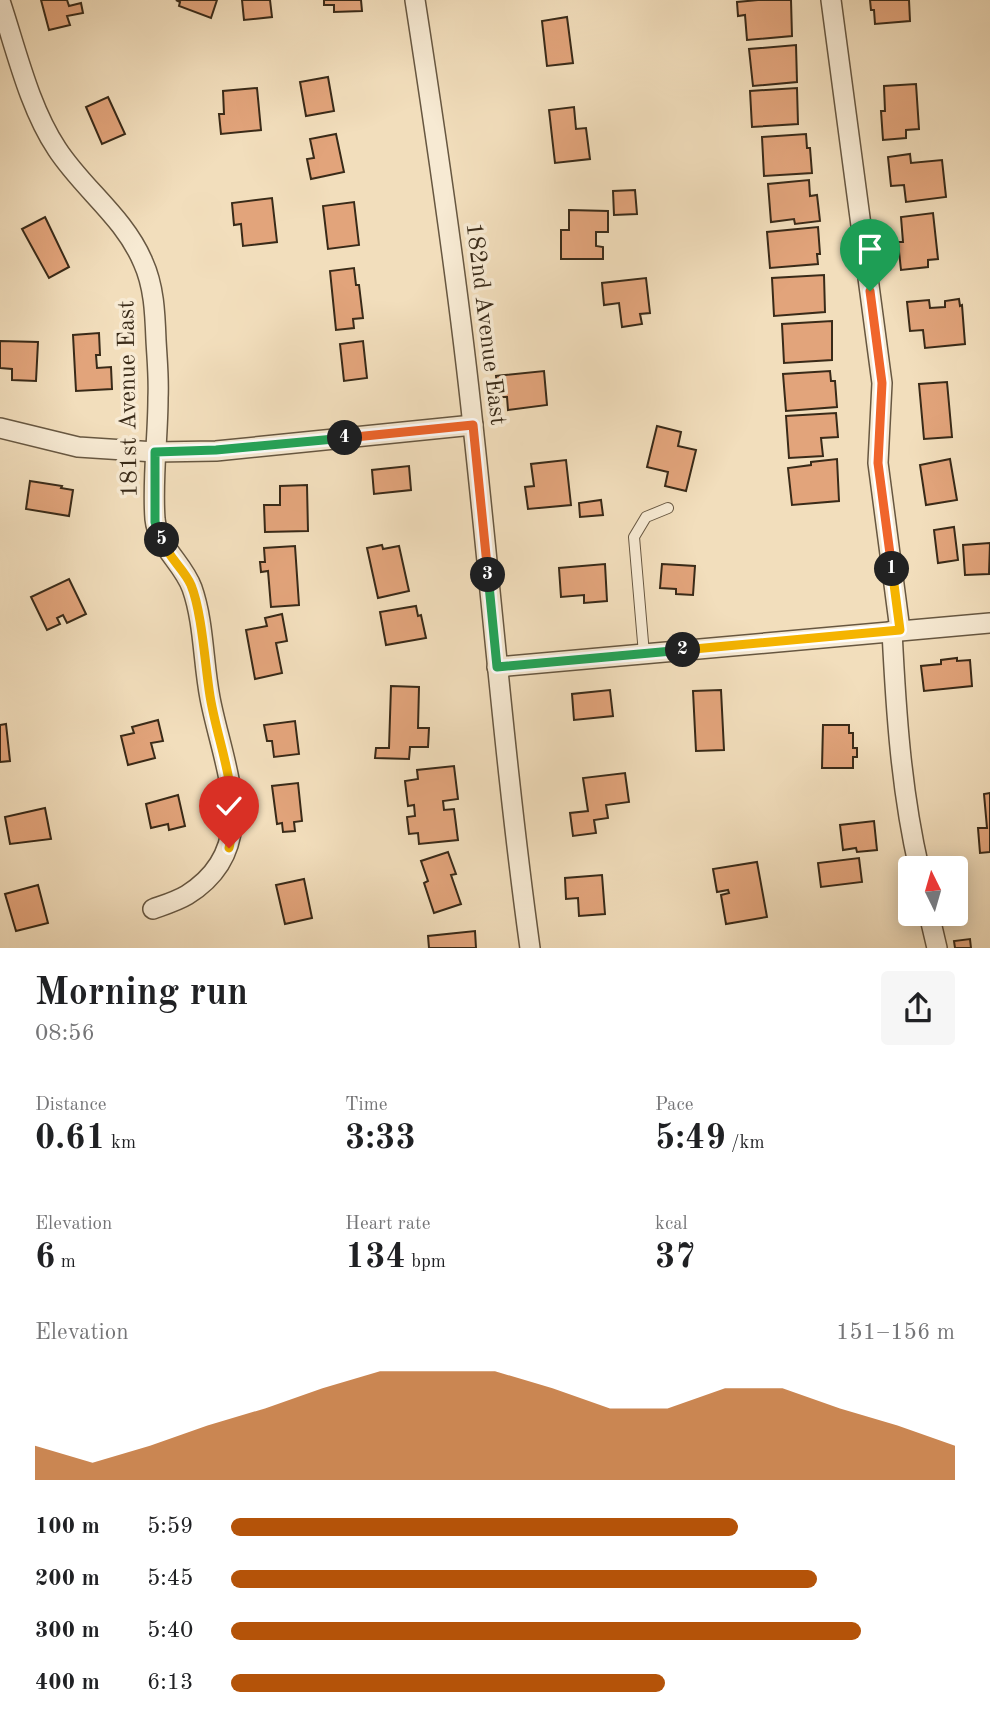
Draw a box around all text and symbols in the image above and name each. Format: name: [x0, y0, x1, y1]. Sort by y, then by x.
pin: [840, 219, 900, 291]
street label: 182nd Avenue East: [461, 221, 509, 427]
icon: arrive: [851, 230, 889, 268]
street label: 181st Avenue East: [115, 300, 143, 498]
pin: 4: [328, 420, 362, 456]
text: 4: [339, 428, 350, 447]
pin: 5: [144, 522, 180, 558]
text: 5: [156, 530, 167, 549]
pin: 1: [874, 552, 910, 586]
pin: 3: [470, 558, 505, 592]
text: 1: [886, 559, 897, 578]
text: 3: [482, 565, 493, 584]
pin: 2: [666, 632, 700, 668]
text: 2: [677, 640, 688, 659]
pin: [199, 776, 259, 848]
icon: check: [210, 787, 248, 825]
north arrow: [898, 856, 968, 926]
map controls: [898, 856, 968, 926]
button: share: [881, 971, 955, 1045]
text: Morning run: [35, 975, 248, 1013]
text: 08:56: [35, 1022, 95, 1045]
text: Distance: [35, 1096, 107, 1115]
text: Time: [345, 1096, 388, 1115]
text: Pace: [655, 1096, 694, 1115]
text: 0.61: [35, 1121, 106, 1156]
text: 3:33: [345, 1121, 416, 1156]
text: 5:49: [655, 1121, 726, 1156]
text: km: [106, 1134, 136, 1153]
text: /km: [726, 1134, 765, 1153]
text: Elevation: [35, 1215, 112, 1234]
text: Heart rate: [345, 1215, 430, 1234]
text: kcal: [655, 1215, 688, 1234]
text: 6: [35, 1240, 55, 1275]
text: 134: [345, 1240, 406, 1275]
text: 37: [655, 1240, 696, 1275]
text: m: [55, 1253, 76, 1272]
text: bpm: [406, 1253, 446, 1272]
text: Elevation: [35, 1321, 129, 1344]
text: 151–156 m: [836, 1321, 955, 1344]
text: 100 m: [35, 1515, 100, 1538]
text: 5:59: [147, 1515, 193, 1538]
text: 200 m: [35, 1567, 100, 1590]
text: 5:45: [147, 1567, 193, 1590]
text: 300 m: [35, 1619, 100, 1642]
text: 5:40: [147, 1619, 193, 1642]
text: 400 m: [35, 1671, 100, 1694]
text: 6:13: [147, 1671, 193, 1694]

